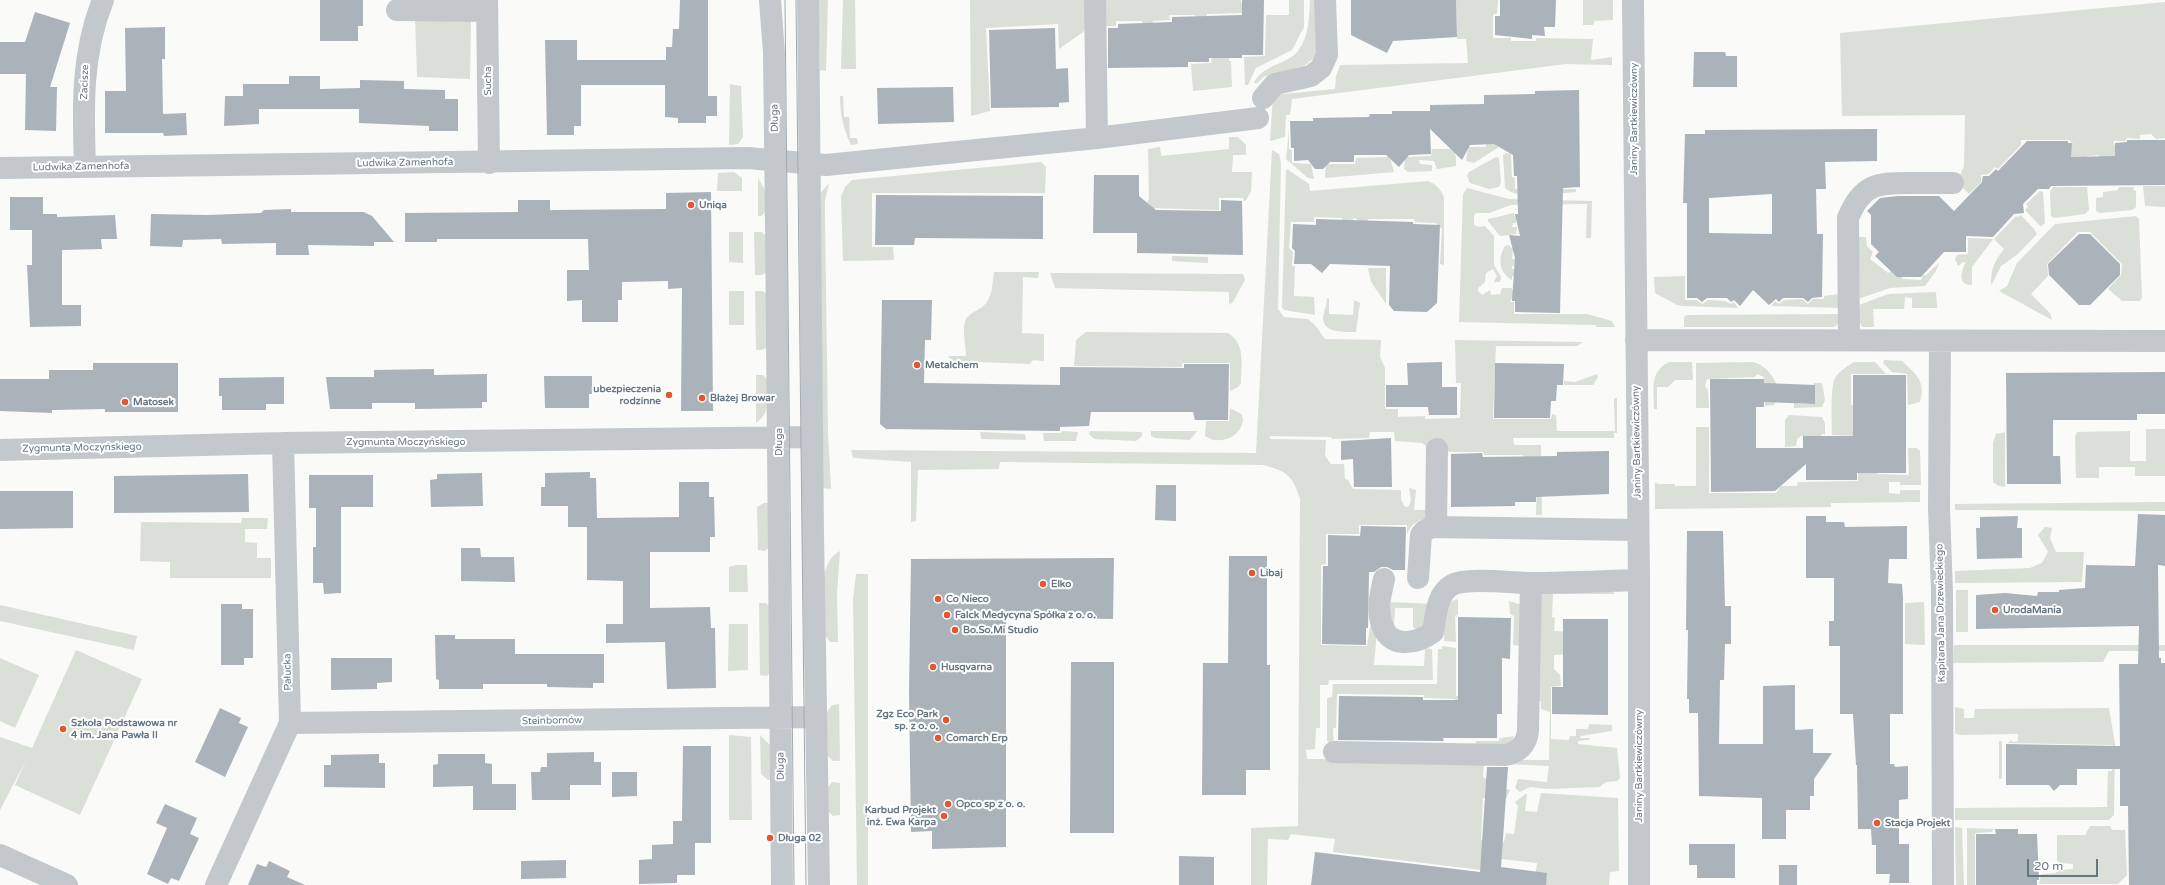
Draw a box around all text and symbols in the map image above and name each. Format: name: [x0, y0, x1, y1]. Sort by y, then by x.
street label: Janiny Bartkiewiczówny: [1628, 63, 1640, 175]
street label: Zacisze: [78, 64, 92, 100]
street label: Sucha: [482, 66, 494, 96]
street label: Długa: [769, 104, 781, 132]
street label: Ludwika Zamenhofa: [357, 156, 453, 170]
street label: Ludwika Zamenhofa: [33, 160, 129, 174]
place label: Uniqa: [699, 199, 727, 211]
marker: Uniqa: [686, 200, 696, 210]
place label: Metalchem: [925, 359, 978, 371]
marker: Metalchem: [912, 360, 922, 370]
place label: ubezpieczenia rodzinne: [593, 383, 661, 406]
street label: Janiny Bartkiewiczówny: [1630, 386, 1644, 498]
marker: ubezpieczenia rodzinne: [664, 390, 674, 400]
place label: Błażej Browar: [710, 392, 775, 404]
marker: Błażej Browar: [697, 393, 707, 403]
place label: Matosek: [133, 396, 174, 408]
marker: Matosek: [120, 397, 130, 407]
street label: Długa: [773, 428, 785, 456]
street label: Zygmunta Moczyńskiego: [346, 436, 466, 448]
street label: Zygmunta Moczyńskiego: [22, 441, 142, 455]
street label: Kapitana Jana Drzewieckiego: [1934, 544, 1948, 682]
place label: Libaj: [1260, 567, 1283, 579]
marker: Libaj: [1247, 568, 1257, 578]
place label: Elko: [1051, 578, 1071, 590]
marker: Elko: [1038, 579, 1048, 589]
place label: Co Nieco: [946, 593, 989, 605]
marker: Co Nieco: [933, 594, 943, 604]
place label: UrodaMania: [2003, 604, 2061, 616]
marker: UrodaMania: [1990, 605, 2000, 615]
place label: Falck Medycyna Spółka z o. o.: [955, 609, 1096, 621]
marker: Falck Medycyna Spółka z o. o.: [942, 610, 952, 620]
place label: Bo.So.Mi Studio: [963, 624, 1039, 636]
marker: Bo.So.Mi Studio: [950, 625, 960, 635]
street label: Pałucka: [282, 653, 294, 691]
place label: Husqvarna: [941, 661, 992, 673]
marker: Husqvarna: [928, 662, 938, 672]
place label: Zgz Eco Park sp. z o. o.: [876, 708, 938, 732]
street label: Janiny Bartkiewiczówny: [1633, 710, 1645, 822]
street label: Steinbornów: [522, 714, 582, 728]
marker: Zgz Eco Park sp. z o. o.: [941, 715, 951, 725]
place label: Szkoła Podstawowa nr 4 im. Jana Pawła II: [71, 717, 177, 740]
marker: Szkoła Podstawowa nr 4 im. Jana Pawła II: [58, 724, 68, 734]
place label: Comarch Erp: [946, 732, 1008, 744]
marker: Comarch Erp: [933, 733, 943, 743]
street label: Długa: [775, 752, 787, 780]
place label: Opco sp z o. o.: [956, 798, 1025, 810]
marker: Opco sp z o. o.: [943, 799, 953, 809]
place label: Karbud Projekt inż. Ewa Karpa: [865, 804, 936, 828]
marker: Karbud Projekt inż. Ewa Karpa: [939, 811, 949, 821]
place label: Stacja Projekt: [1885, 817, 1950, 829]
marker: Stacja Projekt: [1872, 818, 1882, 828]
place label: Długa 02: [778, 832, 821, 844]
marker: Długa 02: [765, 833, 775, 843]
scale bar: [2029, 851, 2100, 877]
text: 20 m: [2034, 859, 2063, 873]

